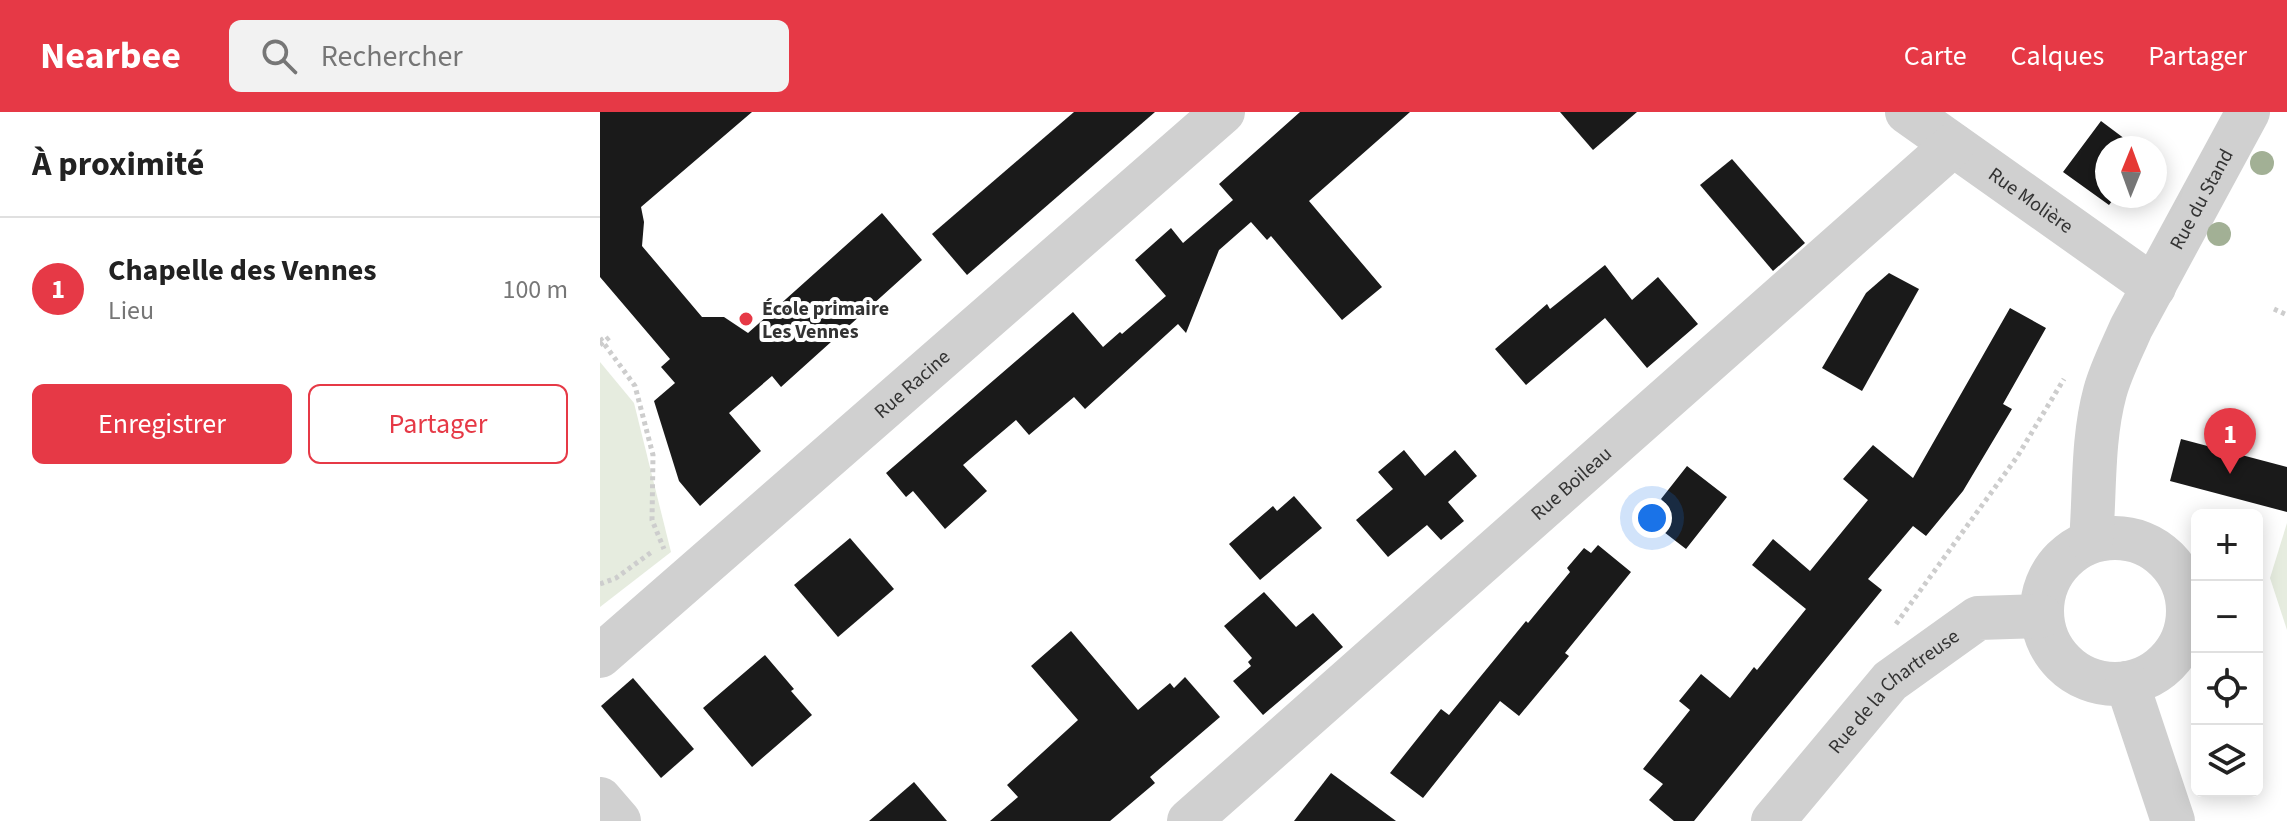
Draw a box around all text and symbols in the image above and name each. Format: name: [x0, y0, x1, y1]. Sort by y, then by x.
search box: [229, 20, 789, 92]
text: Nearbee: [40, 29, 181, 83]
icon: search: [257, 34, 301, 78]
text: Rechercher: [321, 35, 463, 78]
text: Carte: [1904, 36, 1967, 76]
text: Calques: [2011, 36, 2104, 76]
text: Partager: [2148, 36, 2247, 76]
north arrow: [2095, 136, 2167, 208]
text: À proximité: [32, 140, 204, 189]
street label: Rue du Stand: [2163, 144, 2241, 255]
street label: Rue Molière: [1982, 161, 2079, 241]
text: Chapelle des Vennes: [108, 249, 377, 292]
text: 1: [51, 271, 65, 308]
text: 100 m: [502, 271, 568, 308]
text: Lieu: [108, 292, 154, 329]
place label: École primaire Les Vennes: [762, 295, 889, 346]
marker: École primaire Les Vennes: [737, 310, 755, 328]
street label: Rue Racine: [868, 343, 957, 425]
button: Enregistrer: [32, 384, 292, 464]
button: Partager: [308, 384, 568, 464]
pin: 1: [2204, 408, 2256, 474]
street label: Rue Boileau: [1525, 440, 1618, 527]
your location: [1632, 498, 1672, 538]
map controls: [2191, 509, 2263, 797]
button: +: [2191, 509, 2263, 581]
button: −: [2191, 581, 2263, 653]
street label: Rue de la Chartreuse: [1822, 623, 1965, 760]
button: locate: [2191, 653, 2263, 725]
button: layers: [2191, 725, 2263, 797]

